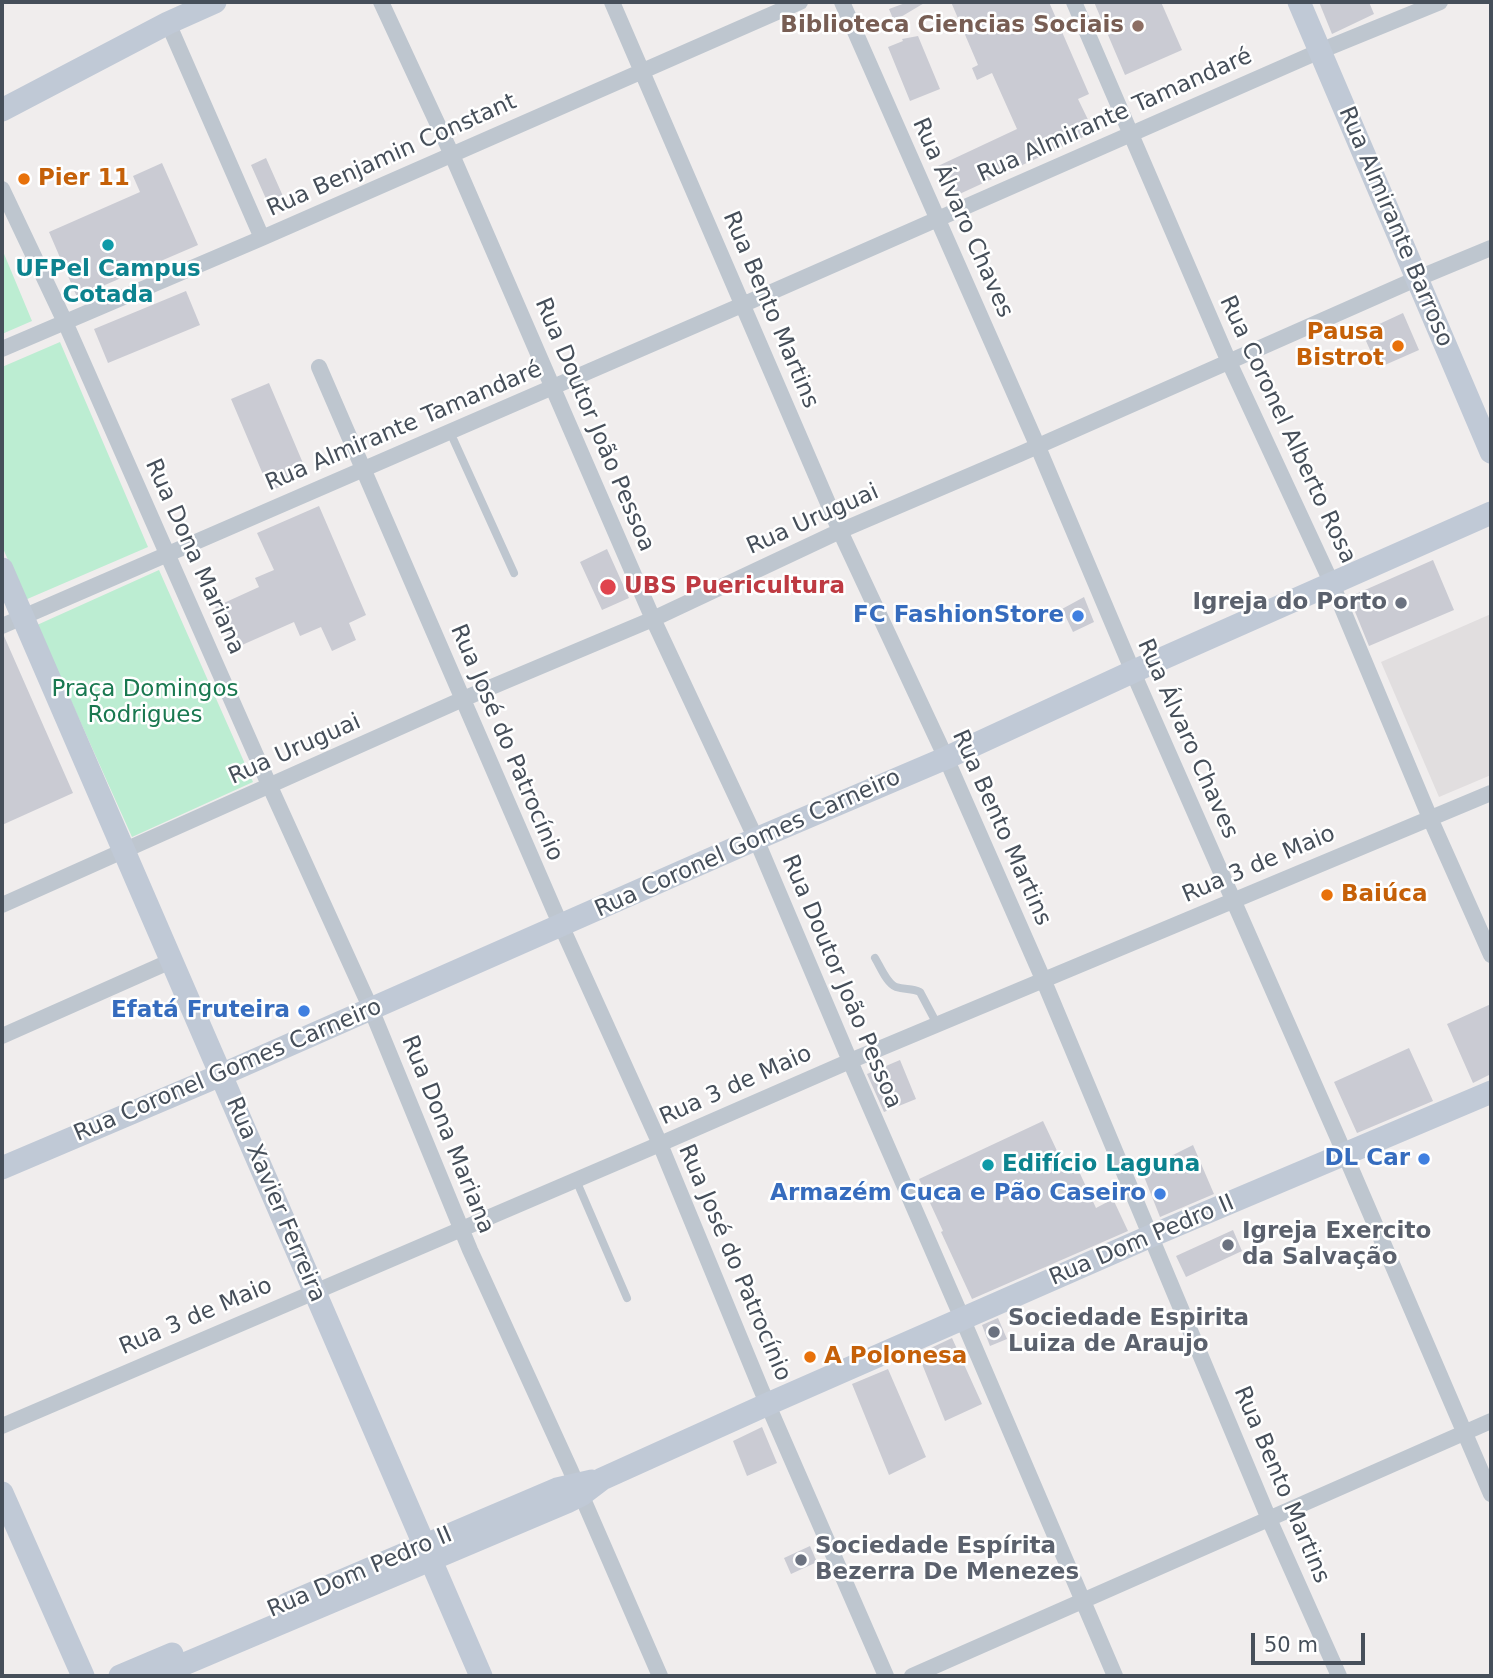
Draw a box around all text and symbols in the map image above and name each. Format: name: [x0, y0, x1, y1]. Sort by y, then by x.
place label: Biblioteca Ciencias Sociais: [780, 12, 1124, 40]
marker: Biblioteca Ciencias Sociais: [1130, 18, 1146, 34]
street label: Rua Almirante Tamandaré: [973, 43, 1257, 189]
street label: Rua Benjamin Constant: [263, 88, 521, 224]
street label: Rua Almirante Barroso: [1332, 103, 1458, 351]
street label: Rua Álvaro Chaves: [906, 114, 1018, 322]
place label: Pier 11: [38, 165, 130, 193]
marker: Pier 11: [16, 171, 32, 187]
street label: Rua Bento Martins: [716, 207, 824, 413]
marker: UFPel Campus Cotada: [100, 237, 116, 253]
place label: UFPel Campus Cotada: [15, 256, 201, 310]
street label: Rua Coronel Alberto Rosa: [1213, 292, 1361, 568]
street label: Rua Doutor João Pessoa: [528, 294, 660, 556]
place label: Pausa Bistrot: [1296, 319, 1384, 373]
marker: Pausa Bistrot: [1390, 338, 1406, 354]
street label: Rua Almirante Tamandaré: [262, 356, 546, 498]
street label: Rua Dona Mariana: [138, 455, 250, 659]
street label: Rua Uruguai: [743, 479, 883, 561]
place label: UBS Puericultura: [624, 573, 845, 601]
marker: UBS Puericultura: [598, 577, 618, 597]
place label: Igreja do Porto: [1193, 589, 1387, 617]
marker: Igreja do Porto: [1393, 595, 1409, 611]
place label: FC FashionStore: [853, 602, 1064, 630]
marker: FC FashionStore: [1070, 608, 1086, 624]
street label: Rua José do Patrocínio: [444, 621, 568, 865]
street label: Rua Álvaro Chaves: [1131, 635, 1243, 843]
park label: Praça Domingos Rodrigues: [52, 676, 238, 730]
street label: Rua Uruguai: [225, 709, 365, 791]
street label: Rua Bento Martins: [945, 726, 1057, 930]
street label: Rua Coronel Gomes Carneiro: [591, 764, 905, 924]
street label: Rua 3 de Maio: [1178, 820, 1340, 910]
street label: Rua Doutor João Pessoa: [775, 851, 907, 1113]
place label: Baiúca: [1341, 881, 1427, 909]
marker: Baiúca: [1319, 887, 1335, 903]
street label: Rua Coronel Gomes Carneiro: [70, 994, 386, 1148]
place label: Efatá Fruteira: [111, 997, 290, 1025]
marker: Efatá Fruteira: [296, 1003, 312, 1019]
street label: Rua Dona Mariana: [395, 1032, 499, 1238]
street label: Rua 3 de Maio: [656, 1040, 816, 1132]
street label: Rua Xavier Ferreira: [219, 1093, 331, 1307]
street label: Rua José do Patrocínio: [672, 1141, 796, 1385]
place label: DL Car: [1325, 1145, 1410, 1173]
place label: Edifício Laguna: [1002, 1151, 1200, 1179]
marker: DL Car: [1416, 1151, 1432, 1167]
marker: Edifício Laguna: [980, 1157, 996, 1173]
place label: Armazém Cuca e Pão Caseiro: [770, 1180, 1146, 1208]
marker: Armazém Cuca e Pão Caseiro: [1152, 1186, 1168, 1202]
street label: Rua Dom Pedro II: [1045, 1190, 1239, 1292]
place label: Igreja Exercito da Salvação: [1242, 1218, 1431, 1272]
marker: Igreja Exercito da Salvação: [1220, 1237, 1236, 1253]
street label: Rua 3 de Maio: [115, 1272, 277, 1362]
place label: Sociedade Espirita Luiza de Araujo: [1008, 1305, 1249, 1359]
marker: Sociedade Espirita Luiza de Araujo: [986, 1324, 1002, 1340]
place label: A Polonesa: [824, 1343, 967, 1371]
marker: A Polonesa: [802, 1349, 818, 1365]
street label: Rua Bento Martins: [1227, 1382, 1335, 1588]
street label: Rua Dom Pedro II: [263, 1522, 457, 1624]
place label: Sociedade Espírita Bezerra De Menezes: [815, 1533, 1079, 1587]
marker: Sociedade Espírita Bezerra De Menezes: [793, 1552, 809, 1568]
scale bar: [1255, 1618, 1369, 1662]
text: 50 m: [1264, 1633, 1318, 1657]

